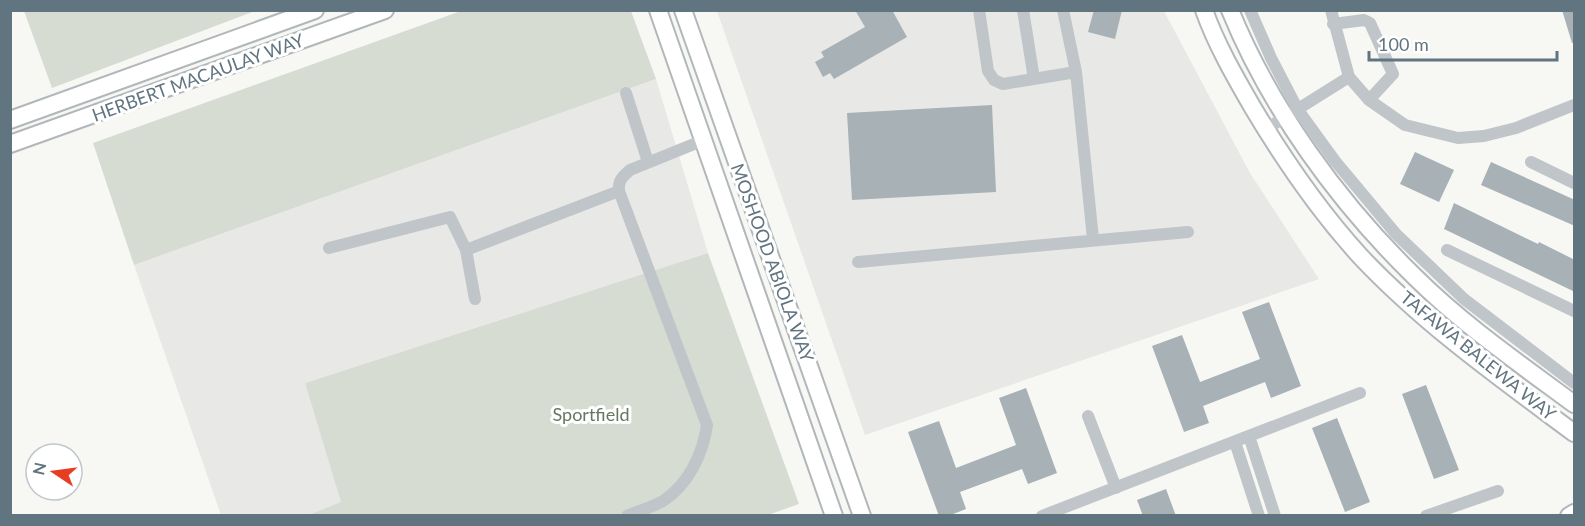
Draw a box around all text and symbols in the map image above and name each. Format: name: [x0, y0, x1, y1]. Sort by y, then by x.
scale bar: [1369, 24, 1556, 62]
street label: HERBERT MACAULAY WAY: [89, 28, 307, 126]
text: 100 m: [1378, 33, 1429, 55]
street label: MOSHOOD ABIOLA WAY: [727, 160, 819, 366]
street label: TAFAWA BALEWA WAY: [1397, 286, 1561, 425]
park label: Sportfield: [552, 403, 630, 425]
north arrow: [24, 442, 84, 502]
text: N: [28, 460, 50, 477]

